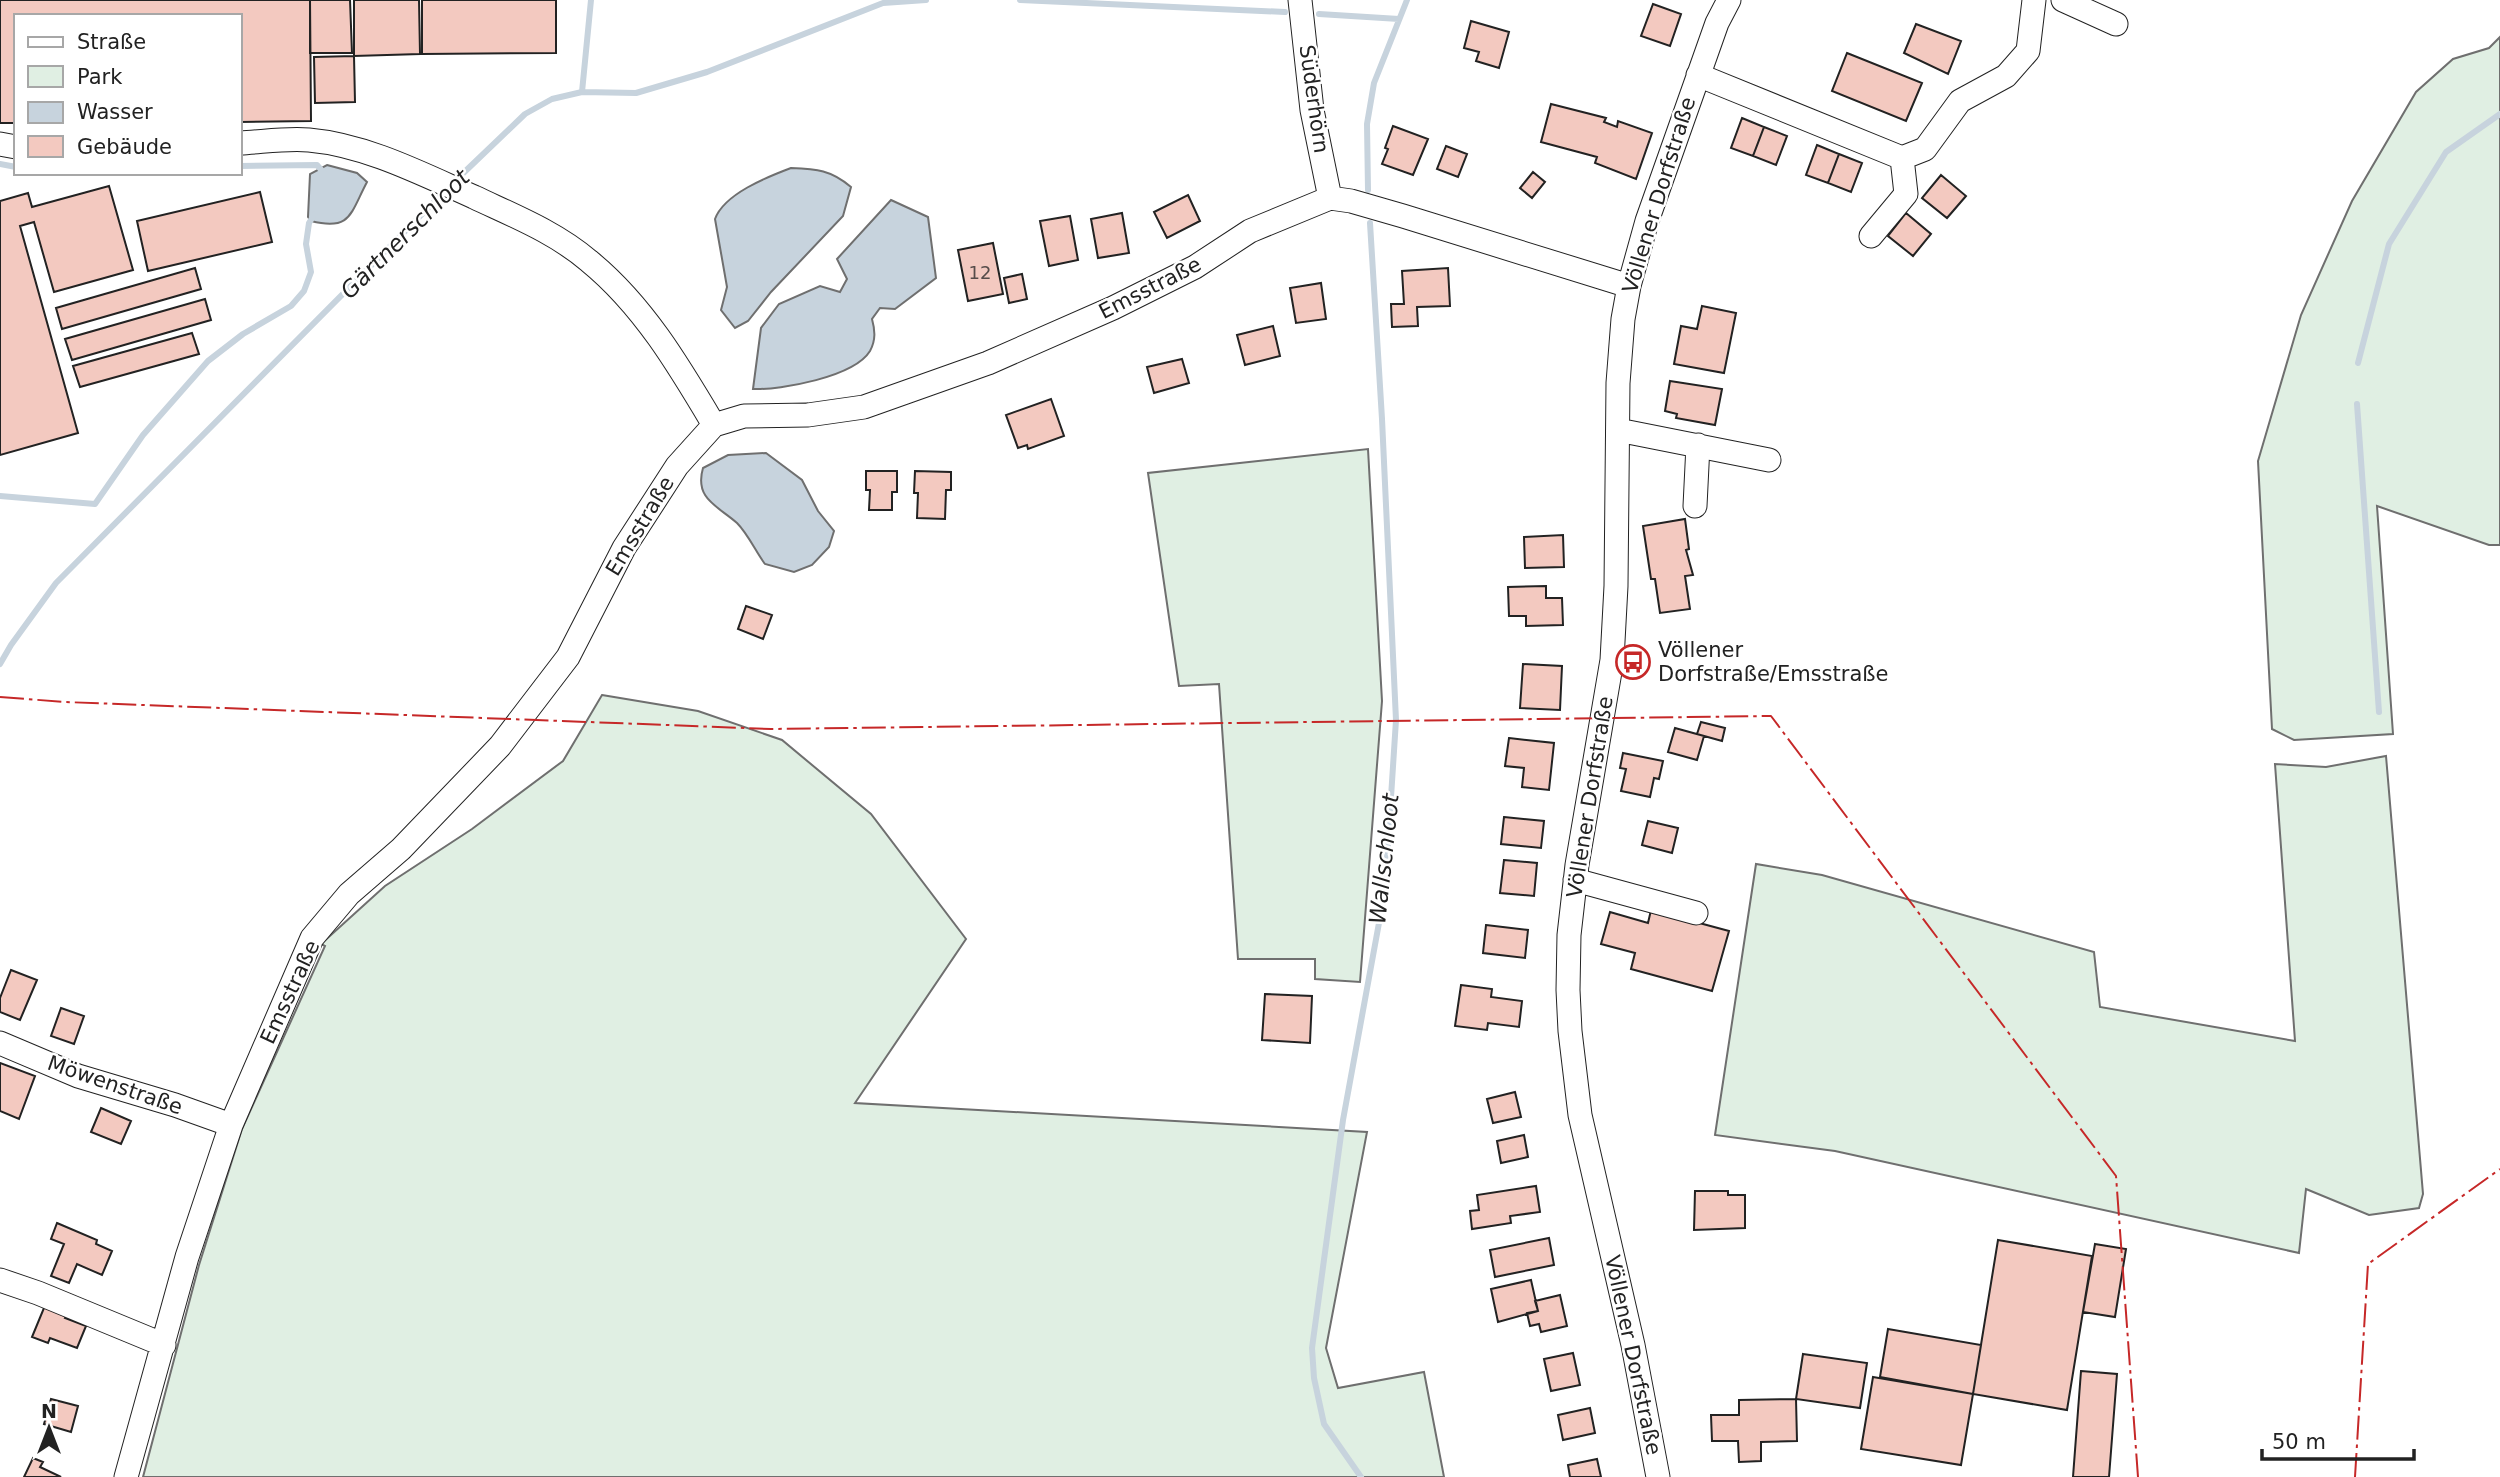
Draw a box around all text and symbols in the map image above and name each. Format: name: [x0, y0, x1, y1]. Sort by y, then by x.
legend: [14, 14, 242, 175]
text: Straße: [77, 30, 146, 54]
street label: Süderhörn: [1295, 43, 1333, 155]
text: Park: [77, 65, 123, 89]
street label: Völlener Dorfstraße: [1618, 94, 1700, 296]
text: Wasser: [77, 100, 153, 124]
text: Gebäude: [77, 135, 172, 159]
water label: Gärtnerschloot: [335, 164, 475, 304]
street label: Emsstraße: [1095, 252, 1205, 324]
house number: 12: [969, 262, 991, 283]
street label: Emsstraße: [601, 472, 679, 580]
place label: Völlener Dorfstraße/Emsstraße: [1658, 638, 1888, 686]
bus stop icon: Völlener Dorfstraße/Emsstraße: [1614, 643, 1652, 681]
street label: Völlener Dorfstraße: [1562, 695, 1618, 899]
water label: Wallschloot: [1364, 791, 1404, 926]
street label: Emsstraße: [256, 936, 324, 1048]
street label: Möwenstraße: [44, 1051, 186, 1119]
street label: Völlener Dorfstraße: [1600, 1253, 1666, 1457]
north arrow: [14, 1393, 84, 1463]
text: N: [41, 1400, 57, 1422]
scale bar: [2262, 1418, 2414, 1462]
text: 50 m: [2272, 1430, 2326, 1454]

